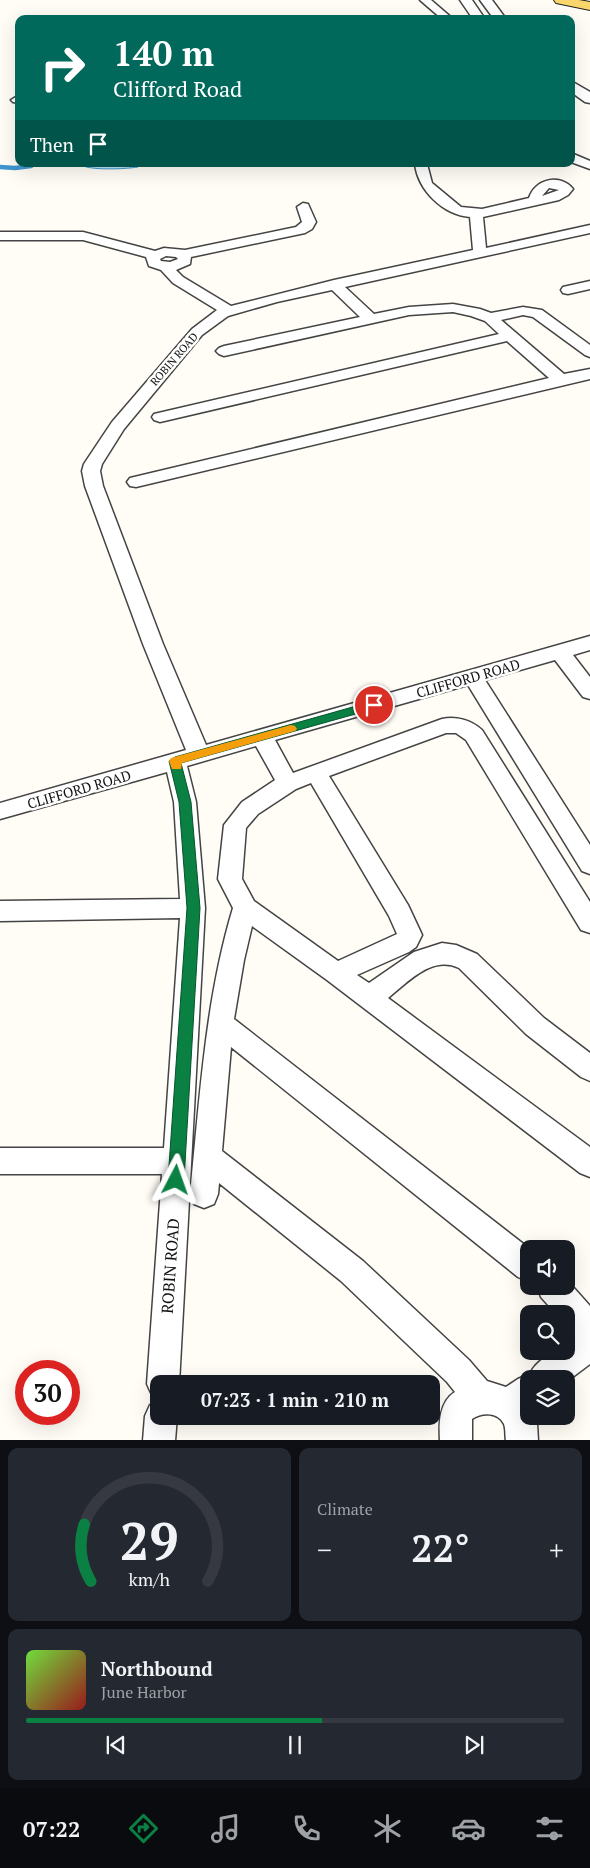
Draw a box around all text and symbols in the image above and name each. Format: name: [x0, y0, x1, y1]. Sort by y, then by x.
text: 140 m: [113, 30, 214, 76]
icon: right: [30, 35, 95, 100]
text: Clifford Road: [113, 74, 242, 103]
icon: arrive: [84, 130, 112, 158]
text: Then: [30, 132, 74, 157]
street label: ROBIN ROAD: [147, 329, 201, 388]
street label: CLIFFORD ROAD: [414, 654, 522, 702]
pin: [353, 684, 395, 726]
icon: arrive: [360, 691, 388, 719]
street label: CLIFFORD ROAD: [25, 765, 133, 813]
position arrow: [149, 1153, 201, 1205]
street label: ROBIN ROAD: [156, 1218, 184, 1314]
map controls: [520, 1240, 575, 1425]
button: sound: [520, 1240, 575, 1295]
button: search: [520, 1305, 575, 1360]
speed limit sign: 30: [15, 1360, 80, 1425]
button: layers: [520, 1370, 575, 1425]
text: 07:23 · 1 min · 210 m: [201, 1387, 389, 1412]
text: Climate: [317, 1498, 373, 1520]
text: 29: [120, 1506, 179, 1575]
text: 22°: [411, 1523, 470, 1573]
text: −: [317, 1531, 332, 1568]
text: +: [549, 1531, 564, 1568]
text: km/h: [129, 1567, 171, 1591]
text: Northbound: [101, 1656, 213, 1681]
text: June Harbor: [101, 1681, 187, 1703]
icon: previous: [102, 1731, 130, 1759]
icon: pause: [281, 1731, 309, 1759]
icon: next: [460, 1731, 488, 1759]
icon: directions: [126, 1811, 161, 1846]
icon: music: [208, 1811, 243, 1846]
icon: phone: [289, 1811, 324, 1846]
icon: climate: [370, 1811, 405, 1846]
icon: car: [451, 1811, 486, 1846]
icon: filters: [532, 1811, 567, 1846]
text: 07:22: [23, 1814, 80, 1843]

